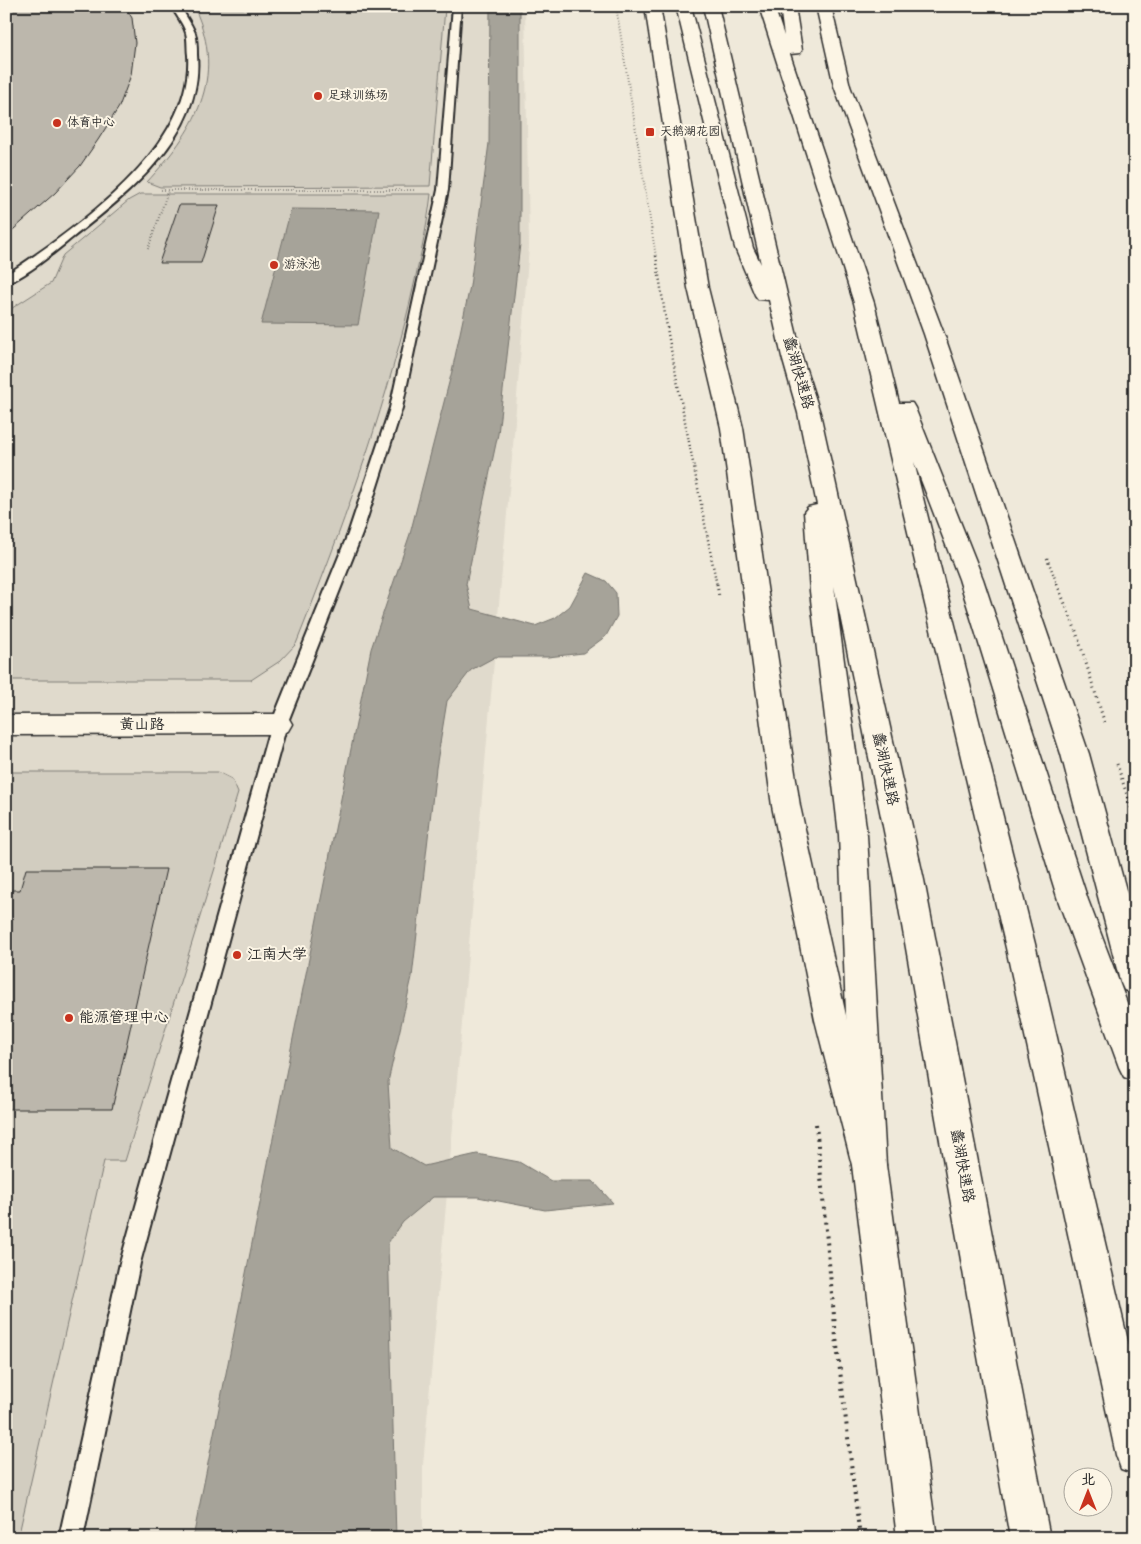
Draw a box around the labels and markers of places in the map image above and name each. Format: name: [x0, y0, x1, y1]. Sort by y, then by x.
place label: 足球训练场: [328, 88, 388, 104]
marker: 足球训练场: [312, 90, 324, 102]
place label: 体育中心: [67, 115, 115, 131]
marker: 体育中心: [51, 117, 63, 129]
place label: 天鹅湖花园: [660, 124, 720, 140]
marker: 天鹅湖花园: [644, 126, 656, 138]
place label: 游泳池: [284, 257, 320, 273]
marker: 游泳池: [268, 259, 280, 271]
place label: 江南大学: [247, 945, 307, 965]
marker: 江南大学: [231, 949, 243, 961]
place label: 能源管理中心: [79, 1008, 169, 1028]
marker: 能源管理中心: [63, 1012, 75, 1024]

